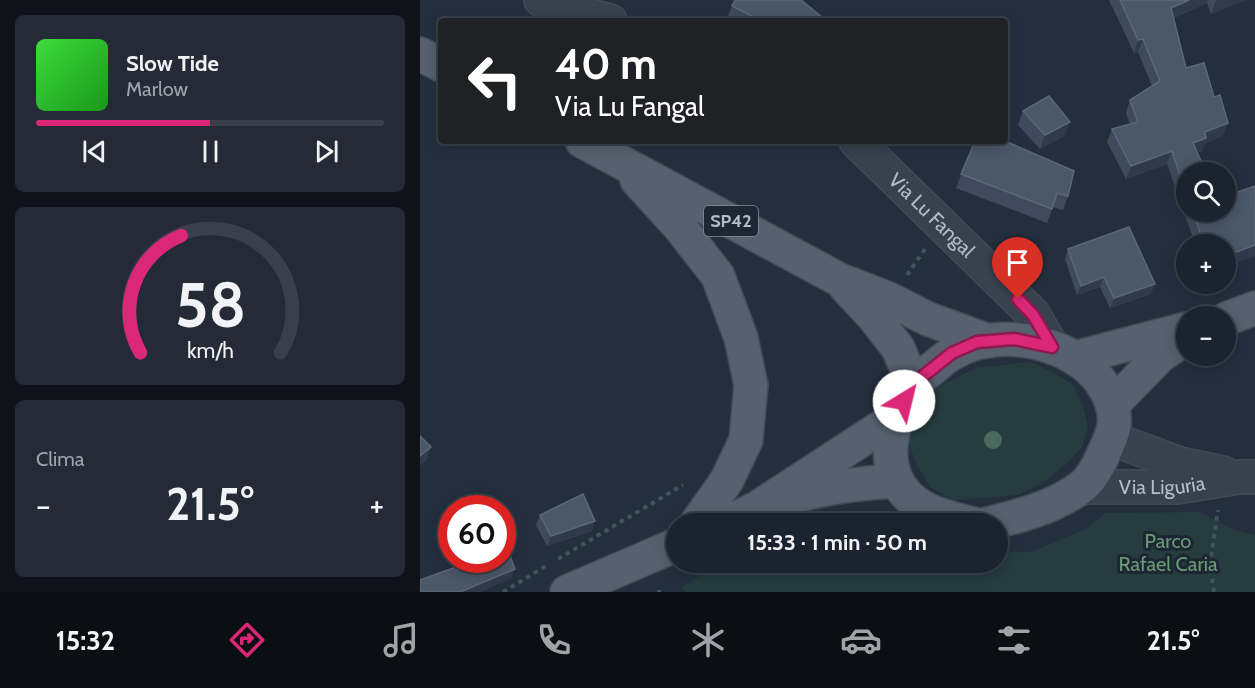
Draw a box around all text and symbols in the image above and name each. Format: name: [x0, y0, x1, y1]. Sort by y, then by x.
text: 40 m: [555, 38, 657, 90]
icon: left: [456, 42, 534, 120]
text: Slow Tide: [126, 50, 219, 77]
text: Marlow: [126, 77, 188, 101]
text: Via Lu Fangal: [555, 90, 704, 123]
icon: previous: [78, 135, 111, 168]
icon: pause: [194, 135, 227, 168]
icon: next: [310, 135, 343, 168]
map controls: [1176, 162, 1236, 366]
button: search: [1176, 162, 1236, 222]
street label: Via Lu Fangal: [884, 168, 980, 263]
road number: SP42: [704, 206, 758, 236]
button: +: [1176, 234, 1236, 294]
pin: [992, 237, 1043, 299]
icon: arrive: [1001, 246, 1034, 279]
text: 58: [174, 267, 246, 343]
button: −: [1176, 306, 1236, 366]
text: km/h: [187, 337, 233, 363]
position arrow: [872, 369, 936, 433]
text: Clima: [36, 447, 84, 471]
street label: Via Liguria: [1119, 471, 1207, 499]
text: 21.5°: [166, 477, 254, 531]
text: −: [36, 485, 51, 525]
text: +: [369, 485, 384, 525]
speed limit sign: 60: [438, 495, 516, 573]
text: 15:33 · 1 min · 50 m: [747, 529, 927, 556]
park label: Parco Rafael Caria: [1118, 529, 1218, 576]
icon: directions: [226, 619, 268, 661]
icon: music: [380, 619, 422, 661]
icon: phone: [533, 619, 575, 661]
icon: climate: [687, 619, 729, 661]
icon: car: [840, 619, 882, 661]
icon: filters: [993, 619, 1035, 661]
text: 15:32: [56, 624, 115, 657]
text: 21.5°: [1147, 624, 1199, 657]

